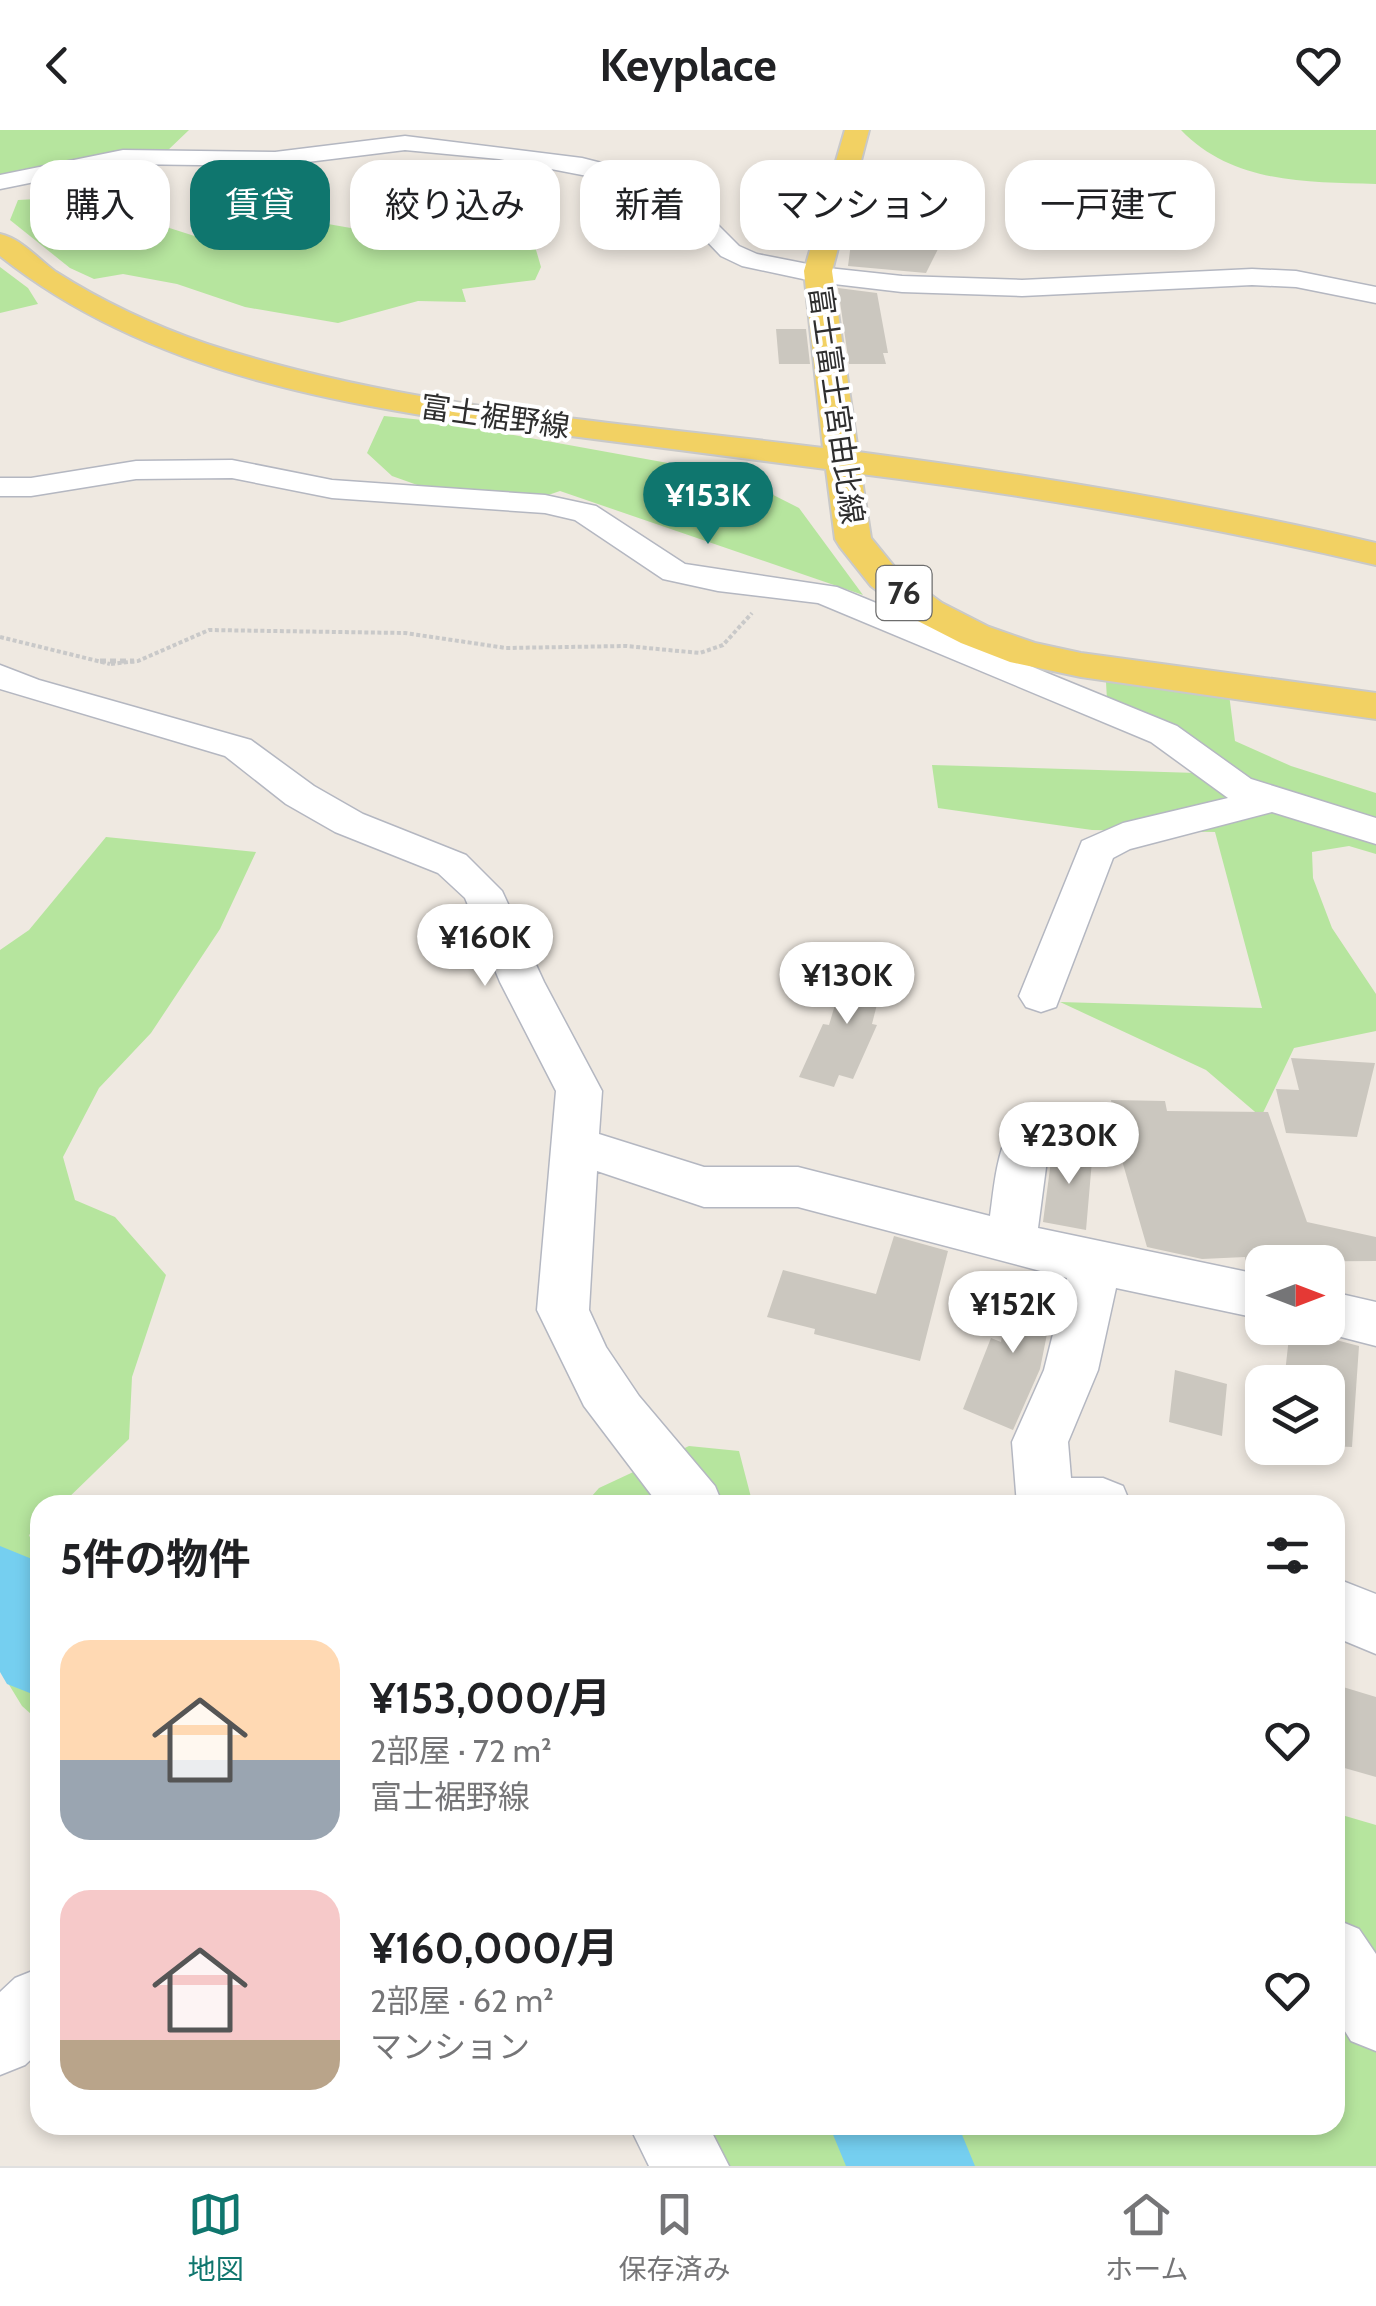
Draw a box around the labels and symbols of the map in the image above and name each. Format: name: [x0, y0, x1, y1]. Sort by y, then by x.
street label: 富士富士宮由比線: [801, 284, 872, 526]
street label: 富士裾野線: [418, 388, 572, 445]
pin: ¥153K: [638, 462, 778, 547]
road number: 76: [876, 566, 932, 620]
pin: ¥160K: [415, 904, 555, 989]
pin: ¥130K: [777, 942, 917, 1027]
pin: ¥230K: [999, 1102, 1139, 1187]
north arrow: [1245, 1245, 1345, 1345]
pin: ¥152K: [943, 1271, 1083, 1356]

